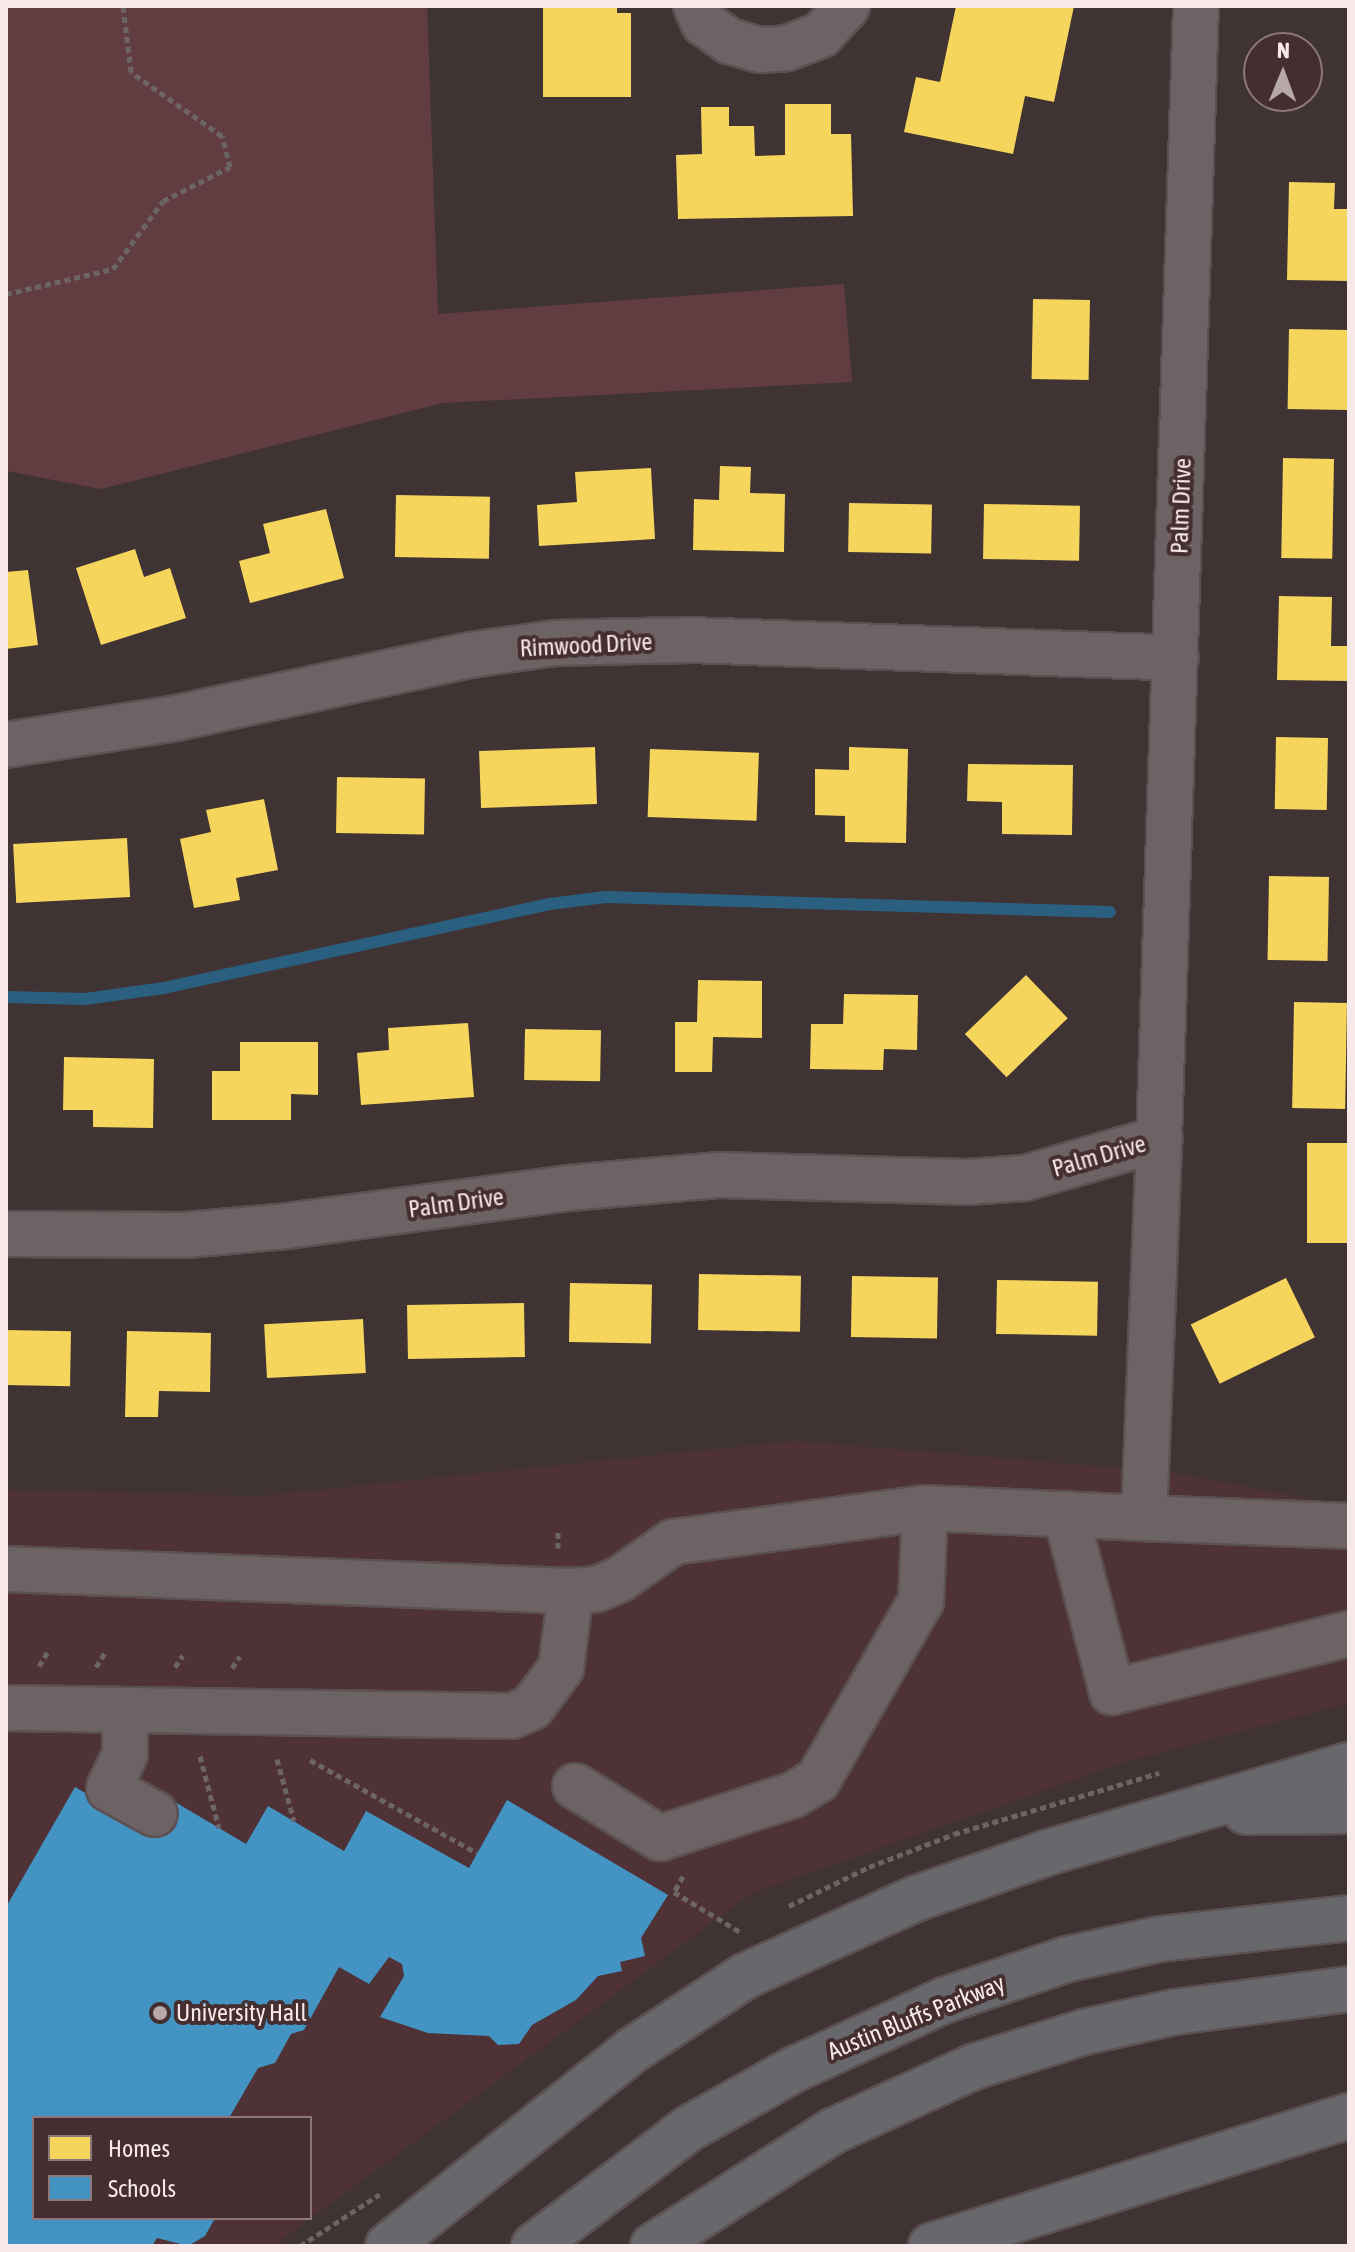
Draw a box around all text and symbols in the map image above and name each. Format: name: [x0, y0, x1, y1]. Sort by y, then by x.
north arrow: [1243, 32, 1323, 112]
text: N: [1277, 37, 1290, 63]
street label: Palm Drive: [1165, 458, 1197, 554]
street label: Rimwood Drive: [519, 627, 653, 663]
street label: Palm Drive: [1049, 1129, 1149, 1183]
street label: Palm Drive: [406, 1182, 506, 1224]
street label: Austin Bluffs Parkway: [823, 1968, 1009, 2066]
place label: University Hall: [176, 1999, 307, 2027]
marker: University Hall: [151, 2004, 169, 2022]
legend: [32, 2116, 312, 2220]
text: Homes: [108, 2135, 170, 2162]
text: Schools: [108, 2175, 176, 2202]

